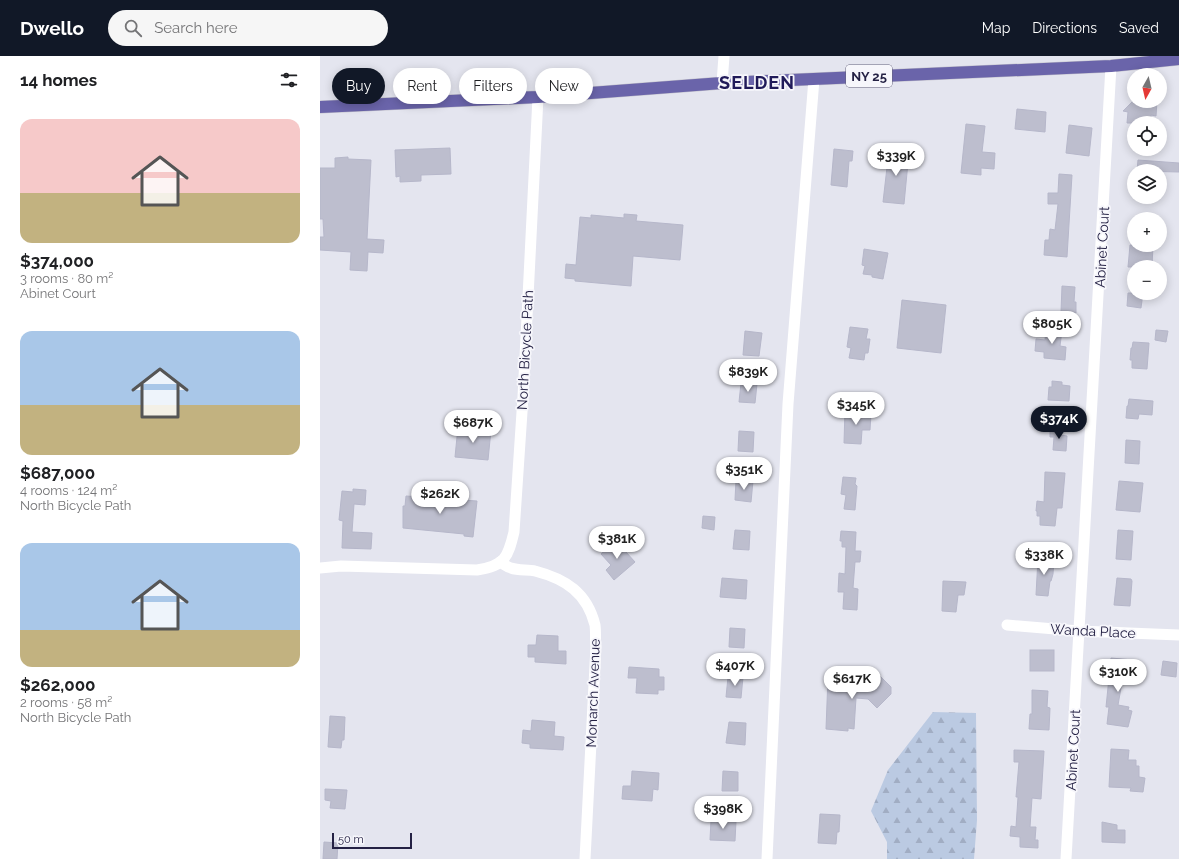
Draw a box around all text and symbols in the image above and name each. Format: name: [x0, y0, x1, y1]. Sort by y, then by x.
search box: [108, 10, 388, 46]
text: Dwello: [20, 17, 84, 39]
icon: search: [122, 17, 144, 39]
text: Search here: [154, 19, 237, 37]
text: Map: [982, 20, 1010, 36]
text: Directions: [1032, 20, 1097, 36]
text: Saved: [1119, 20, 1159, 36]
road number: NY 25: [846, 65, 892, 87]
chip: Buy: [332, 68, 385, 104]
chip: Rent: [393, 68, 451, 104]
chip: Filters: [459, 68, 527, 104]
chip: New: [535, 68, 593, 104]
north arrow: [1127, 68, 1167, 108]
map controls: [1127, 68, 1167, 300]
icon: filters: [278, 69, 300, 91]
text: 14 homes: [20, 70, 97, 90]
district label: SELDEN: [719, 72, 795, 93]
button: locate: [1127, 116, 1167, 156]
pin: $339K: [868, 143, 924, 177]
icon: home: [124, 145, 196, 217]
text: $339K: [876, 148, 916, 163]
button: layers: [1127, 164, 1167, 204]
street label: Abinet Court: [1092, 206, 1112, 288]
button: +: [1127, 212, 1167, 252]
text: $374,000: [20, 251, 94, 271]
button: −: [1127, 260, 1167, 300]
text: 3 rooms · 80 m²: [20, 271, 113, 286]
text: Abinet Court: [20, 286, 96, 301]
street label: North Bicycle Path: [514, 290, 536, 410]
pin: $805K: [1024, 311, 1080, 345]
text: $805K: [1032, 316, 1072, 331]
icon: home: [124, 357, 196, 429]
pin: $839K: [720, 359, 776, 393]
text: $839K: [728, 364, 768, 379]
pin: $345K: [828, 392, 884, 426]
text: $345K: [837, 397, 875, 412]
pin: $374K: [1031, 406, 1087, 440]
pin: $687K: [445, 410, 501, 444]
text: $374K: [1040, 411, 1078, 426]
text: $687K: [453, 415, 493, 430]
pin: $351K: [716, 457, 772, 491]
text: $351K: [725, 462, 763, 477]
text: $687,000: [20, 463, 95, 483]
pin: $262K: [412, 481, 468, 515]
text: 4 rooms · 124 m²: [20, 483, 117, 498]
text: $262K: [420, 486, 460, 501]
text: North Bicycle Path: [20, 498, 131, 513]
pin: $381K: [589, 526, 645, 560]
text: $381K: [598, 531, 636, 546]
pin: $338K: [1016, 542, 1072, 576]
text: $338K: [1024, 547, 1064, 562]
icon: home: [124, 569, 196, 641]
street label: Wanda Place: [1050, 621, 1136, 641]
street label: Monarch Avenue: [583, 638, 603, 748]
pin: $407K: [707, 653, 763, 687]
text: $407K: [715, 658, 755, 673]
pin: $310K: [1090, 659, 1146, 693]
text: $310K: [1099, 664, 1137, 679]
pin: $617K: [824, 666, 880, 700]
text: $617K: [833, 671, 871, 686]
text: $262,000: [20, 675, 96, 695]
text: 2 rooms · 58 m²: [20, 695, 112, 710]
street label: Abinet Court: [1063, 709, 1083, 791]
text: North Bicycle Path: [20, 710, 131, 725]
pin: $398K: [695, 796, 751, 830]
text: $398K: [703, 801, 743, 816]
scale bar: [332, 831, 412, 850]
text: 50 m: [338, 833, 364, 846]

